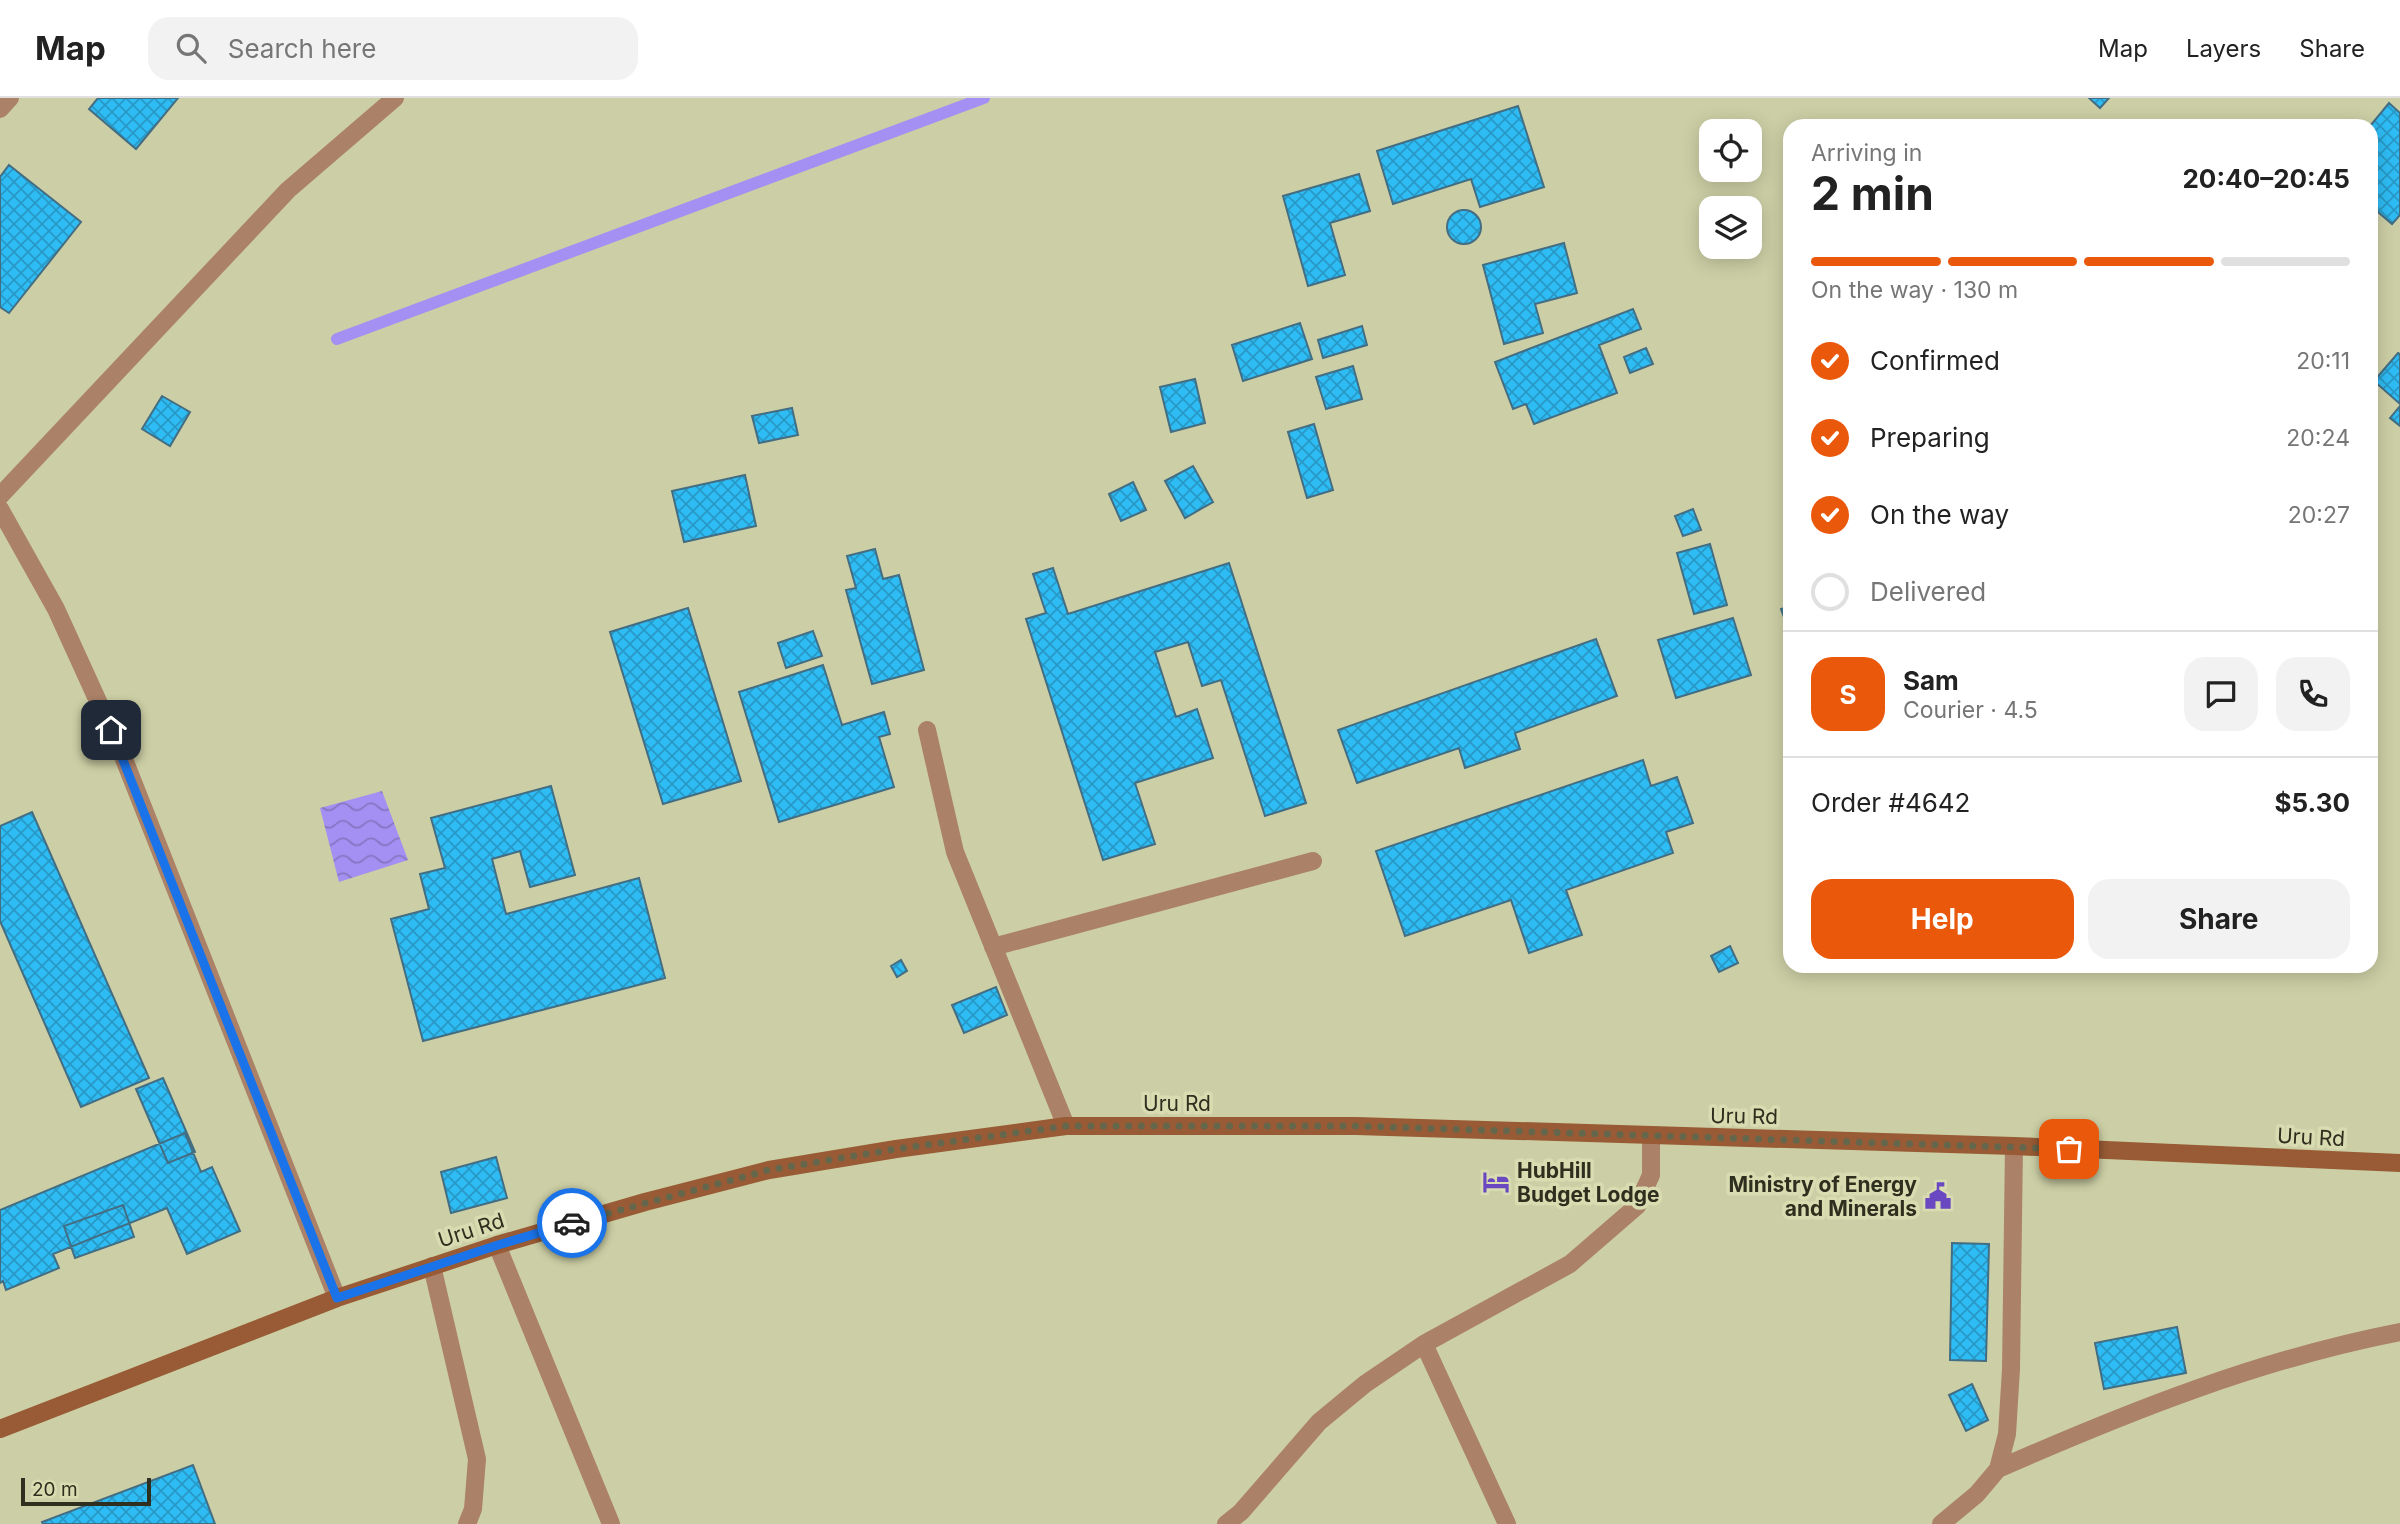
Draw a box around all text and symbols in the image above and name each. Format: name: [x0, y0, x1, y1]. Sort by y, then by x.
search box: [148, 17, 638, 80]
text: Map: [35, 28, 106, 68]
icon: search: [172, 29, 210, 67]
text: Search here: [228, 33, 376, 64]
text: Map: [2098, 34, 2148, 63]
text: Layers: [2186, 34, 2261, 63]
text: Share: [2299, 34, 2365, 63]
map controls: [1699, 119, 1762, 259]
button: locate: [1699, 119, 1762, 182]
text: Arriving in: [1811, 139, 1922, 167]
text: 20:40–20:45: [2182, 163, 2350, 194]
text: 2 min: [1811, 165, 1934, 221]
button: layers: [1699, 196, 1762, 259]
text: On the way · 130 m: [1811, 276, 2018, 304]
icon: check: [1811, 342, 1849, 380]
text: Confirmed: [1870, 345, 2000, 376]
text: 20:11: [2296, 347, 2350, 375]
icon: check: [1811, 419, 1849, 457]
text: Preparing: [1870, 422, 1990, 453]
text: 20:24: [2286, 424, 2350, 452]
icon: check: [1811, 496, 1849, 534]
text: On the way: [1870, 499, 2009, 530]
text: 20:27: [2288, 501, 2350, 529]
text: Delivered: [1870, 576, 1986, 607]
button: chat: [2184, 657, 2258, 731]
button: phone: [2276, 657, 2350, 731]
text: Sam: [1903, 665, 1959, 696]
text: S: [1839, 679, 1857, 710]
text: Courier · 4.5: [1903, 696, 2038, 724]
pin: [81, 700, 141, 760]
icon: home: [92, 711, 130, 749]
text: Order #4642: [1811, 787, 1970, 818]
text: $5.30: [2275, 787, 2350, 818]
button: Help: [1811, 879, 2074, 959]
button: Share: [2088, 879, 2350, 959]
street label: Uru Rd: [1143, 1091, 1211, 1116]
street label: Uru Rd: [1710, 1103, 1778, 1129]
pin: [2039, 1119, 2099, 1179]
street label: Uru Rd: [2276, 1123, 2346, 1151]
icon: bag: [2050, 1130, 2088, 1168]
place label: HubHill Budget Lodge: [1517, 1158, 1659, 1207]
hotel icon: HubHill Budget Lodge: [1481, 1167, 1511, 1197]
place label: Ministry of Energy and Minerals: [1729, 1172, 1917, 1221]
public building icon: Ministry of Energy and Minerals: [1923, 1181, 1953, 1211]
courier: [537, 1188, 607, 1258]
icon: car: [553, 1204, 591, 1242]
street label: Uru Rd: [435, 1208, 507, 1252]
scale bar: [21, 1475, 150, 1507]
text: 20 m: [32, 1478, 78, 1501]

